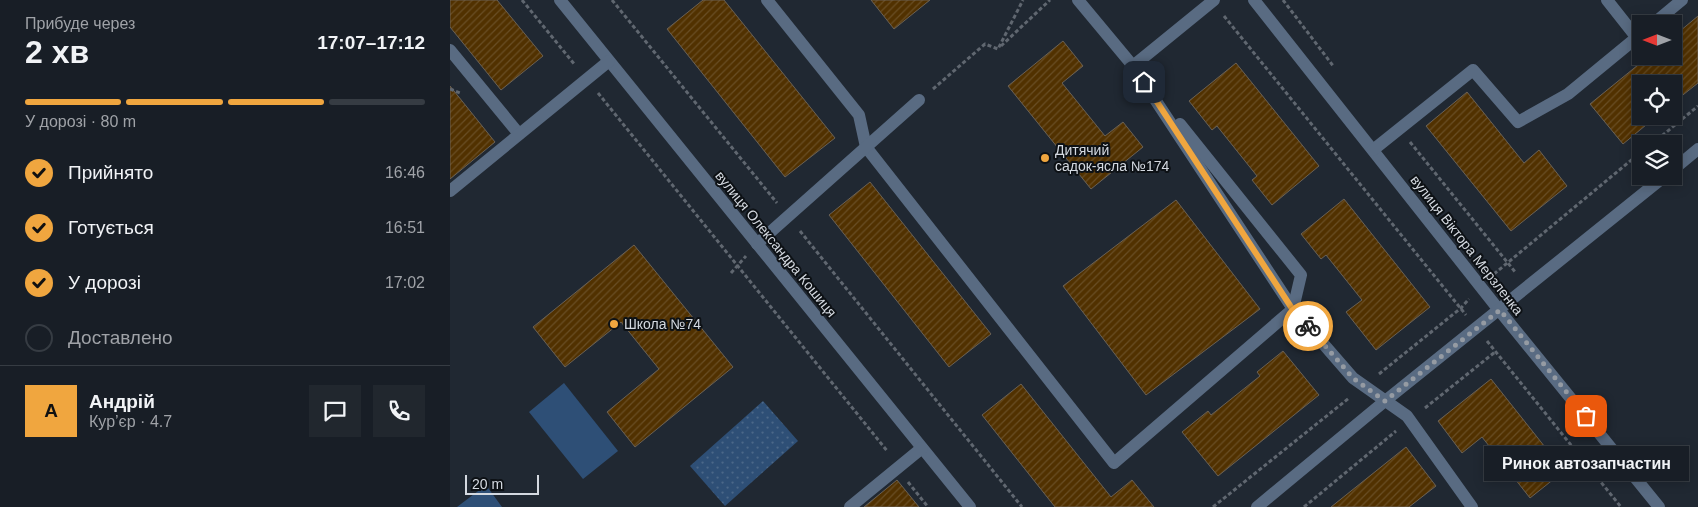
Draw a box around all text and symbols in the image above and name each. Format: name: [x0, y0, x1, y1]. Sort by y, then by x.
text: Прибуде через: [25, 15, 135, 32]
north arrow: [1632, 15, 1682, 65]
map controls: [1632, 15, 1682, 185]
text: 17:07–17:12: [317, 32, 425, 53]
text: 2 хв: [25, 34, 89, 70]
pin: [1123, 61, 1165, 103]
icon: home: [1130, 68, 1158, 96]
button: locate: [1632, 75, 1682, 125]
text: У дорозі · 80 m: [25, 113, 136, 130]
button: layers: [1632, 135, 1682, 185]
place label: Дитячий садок-ясла №174: [1055, 142, 1170, 174]
marker: Дитячий садок-ясла №174: [1039, 152, 1051, 164]
icon: check: [25, 159, 53, 187]
text: Прийнято: [68, 162, 153, 183]
text: 16:46: [385, 164, 425, 181]
street label: вулиця Олександра Кошиця: [712, 168, 840, 320]
street label: вулиця Віктора Мерзленка: [1407, 172, 1527, 318]
icon: check: [25, 214, 53, 242]
text: Готується: [68, 217, 154, 238]
text: 16:51: [385, 219, 425, 236]
icon: check: [25, 269, 53, 297]
text: У дорозі: [68, 272, 141, 293]
text: 17:02: [385, 274, 425, 291]
courier: [1283, 301, 1333, 351]
icon: bike: [1294, 312, 1322, 340]
place label: Школа №74: [624, 316, 701, 332]
marker: Школа №74: [608, 318, 620, 330]
text: Доставлено: [68, 327, 173, 348]
button: chat: [309, 385, 361, 437]
button: phone: [373, 385, 425, 437]
text: Андрій: [89, 391, 155, 412]
pin: [1565, 395, 1607, 437]
text: А: [44, 400, 58, 421]
icon: bag: [1572, 402, 1600, 430]
text: Кур’єр · 4.7: [89, 413, 172, 430]
callout: Ринок автозапчастин: [1484, 446, 1688, 481]
text: Ринок автозапчастин: [1502, 455, 1671, 472]
scale bar: [465, 472, 539, 495]
text: 20 m: [472, 476, 503, 492]

